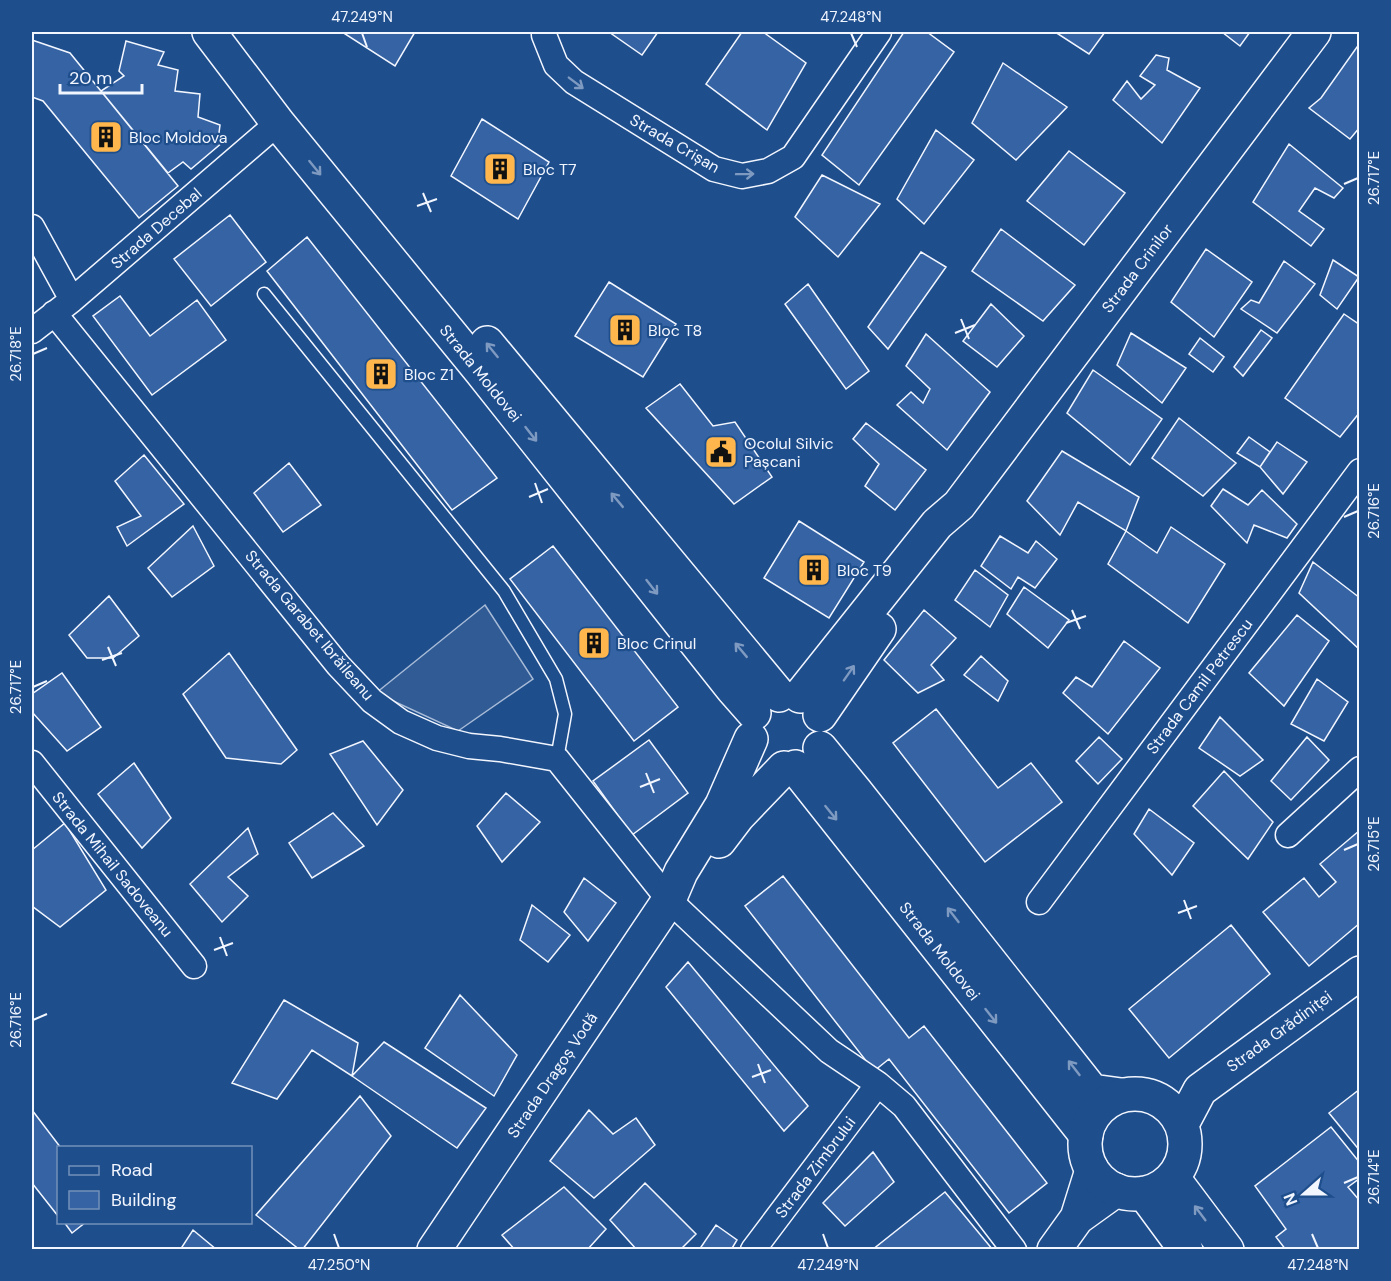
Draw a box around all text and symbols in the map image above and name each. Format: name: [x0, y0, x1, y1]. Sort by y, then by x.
text: 47.249°N: [331, 7, 393, 27]
text: 47.248°N: [820, 7, 882, 27]
scale bar: [60, 57, 142, 95]
text: 20 m: [69, 66, 112, 90]
one-way arrow: [567, 76, 583, 89]
street label: Strada Crișan: [626, 109, 723, 178]
building icon: Bloc Moldova: [88, 119, 124, 155]
place label: Bloc Moldova: [129, 127, 227, 148]
building icon: Bloc T7: [482, 151, 518, 187]
text: 26.717°E: [1364, 151, 1384, 205]
place label: Bloc T7: [523, 159, 577, 180]
one-way arrow: [309, 160, 322, 176]
one-way arrow: [735, 168, 754, 179]
street label: Strada Decebal: [106, 183, 206, 274]
street label: Strada Crinilor: [1097, 219, 1178, 317]
building icon: Bloc T8: [607, 312, 643, 348]
street label: Strada Moldovei: [435, 320, 526, 426]
place label: Bloc T8: [648, 320, 702, 341]
text: 26.718°E: [6, 326, 26, 382]
one-way arrow: [485, 343, 499, 358]
building icon: Bloc Z1: [363, 356, 399, 392]
place label: Bloc Z1: [404, 364, 454, 385]
one-way arrow: [524, 426, 537, 442]
place label: Ocolul Silvic Pașcani: [744, 433, 834, 472]
public building icon: Ocolul Silvic Pașcani: [703, 434, 739, 470]
text: 26.716°E: [1364, 483, 1384, 539]
one-way arrow: [610, 492, 623, 508]
street label: Strada Garabet Ibrăileanu: [241, 546, 379, 705]
building icon: Bloc T9: [796, 552, 832, 588]
place label: Bloc T9: [837, 560, 892, 581]
one-way arrow: [645, 579, 658, 595]
street label: Strada Camil Petrescu: [1142, 614, 1257, 758]
building icon: Bloc Crinul: [576, 625, 612, 661]
place label: Bloc Crinul: [617, 633, 696, 654]
one-way arrow: [734, 643, 748, 658]
text: 26.717°E: [6, 660, 26, 714]
one-way arrow: [843, 666, 855, 682]
street label: Strada Mihail Sadoveanu: [47, 787, 178, 941]
one-way arrow: [824, 805, 837, 821]
text: 26.715°E: [1364, 816, 1384, 872]
street label: Strada Moldovei: [894, 898, 985, 1005]
one-way arrow: [947, 907, 960, 923]
street label: Strada Grădiniței: [1222, 986, 1336, 1077]
text: 26.716°E: [6, 992, 26, 1048]
one-way arrow: [984, 1007, 997, 1023]
street label: Strada Dragoș Vodă: [503, 1008, 602, 1142]
one-way arrow: [1068, 1060, 1081, 1076]
street label: Strada Zimbrului: [770, 1112, 860, 1222]
legend: [57, 1146, 252, 1224]
text: 26.714°E: [1364, 1149, 1384, 1205]
text: Road: [111, 1158, 153, 1182]
north arrow: [1274, 1164, 1334, 1224]
text: Building: [111, 1188, 176, 1212]
text: N: [1279, 1190, 1302, 1208]
one-way arrow: [1194, 1206, 1206, 1222]
text: 47.250°N: [308, 1255, 370, 1275]
text: 47.249°N: [797, 1255, 859, 1275]
text: 47.248°N: [1287, 1255, 1349, 1275]

